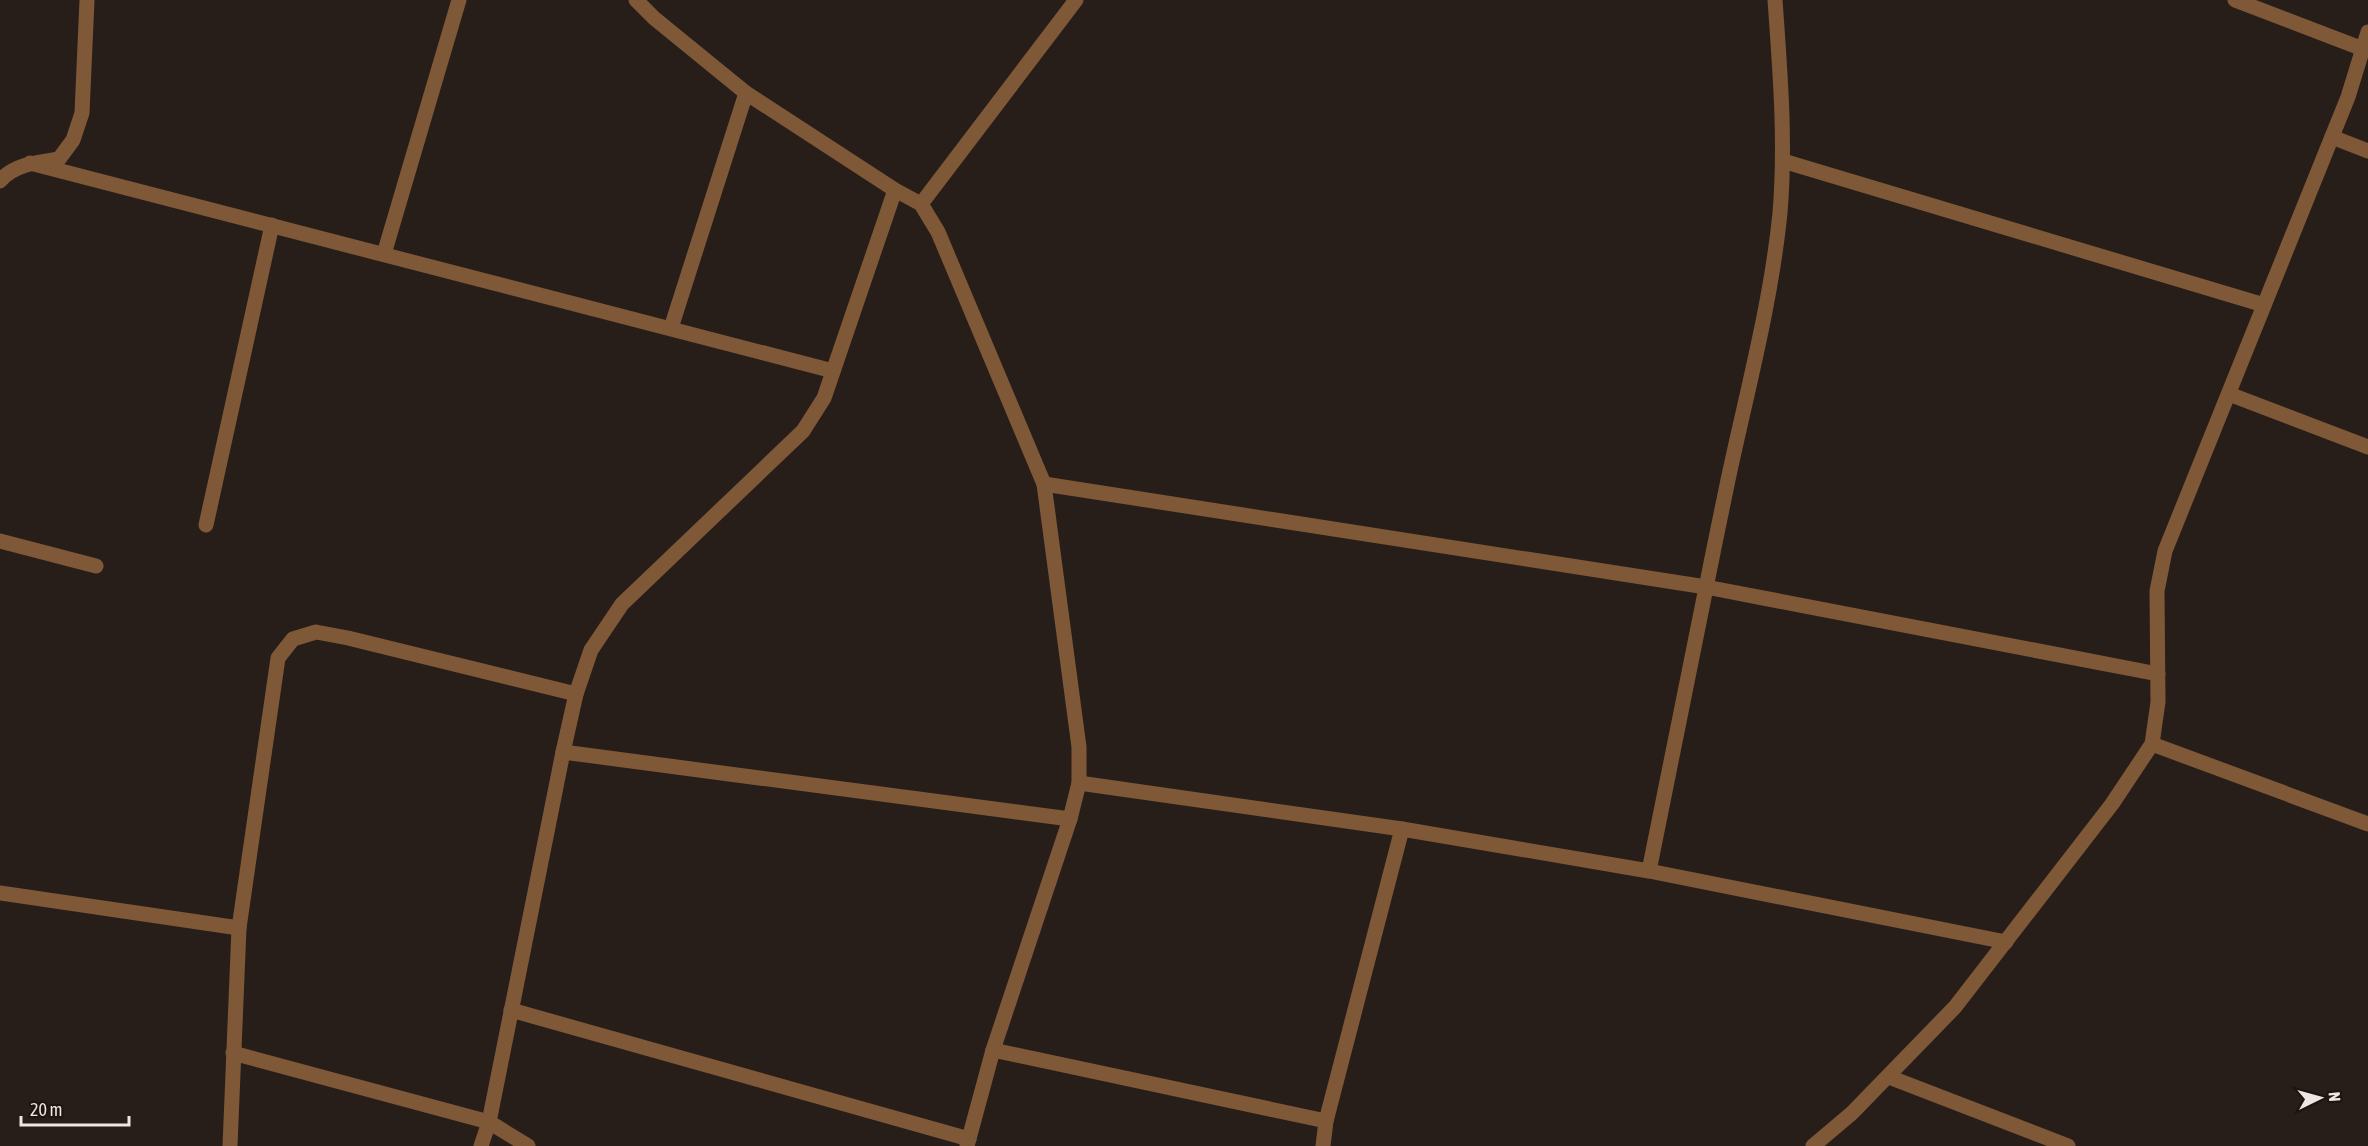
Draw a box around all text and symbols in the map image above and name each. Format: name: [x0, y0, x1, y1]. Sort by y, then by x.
north arrow: [2290, 1068, 2350, 1128]
scale bar: [21, 1089, 129, 1127]
text: N: [2326, 1091, 2344, 1102]
text: 20 m: [30, 1099, 62, 1120]

